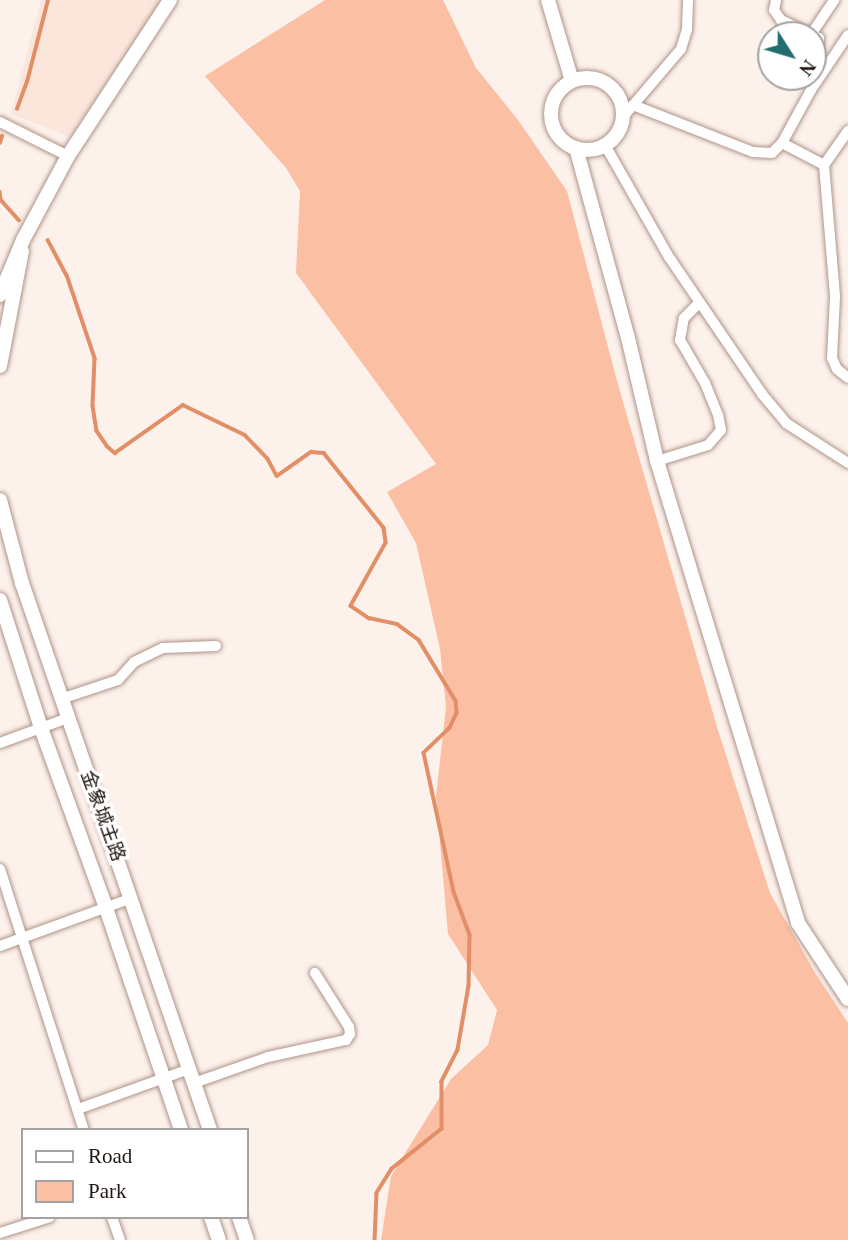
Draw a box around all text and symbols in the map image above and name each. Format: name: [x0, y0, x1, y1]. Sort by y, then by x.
north arrow: [757, 21, 827, 91]
text: N: [795, 56, 820, 80]
street label: 金象城主路: [76, 767, 130, 865]
legend: [21, 1128, 248, 1219]
text: Road: [88, 1144, 132, 1168]
text: Park: [88, 1179, 127, 1203]

